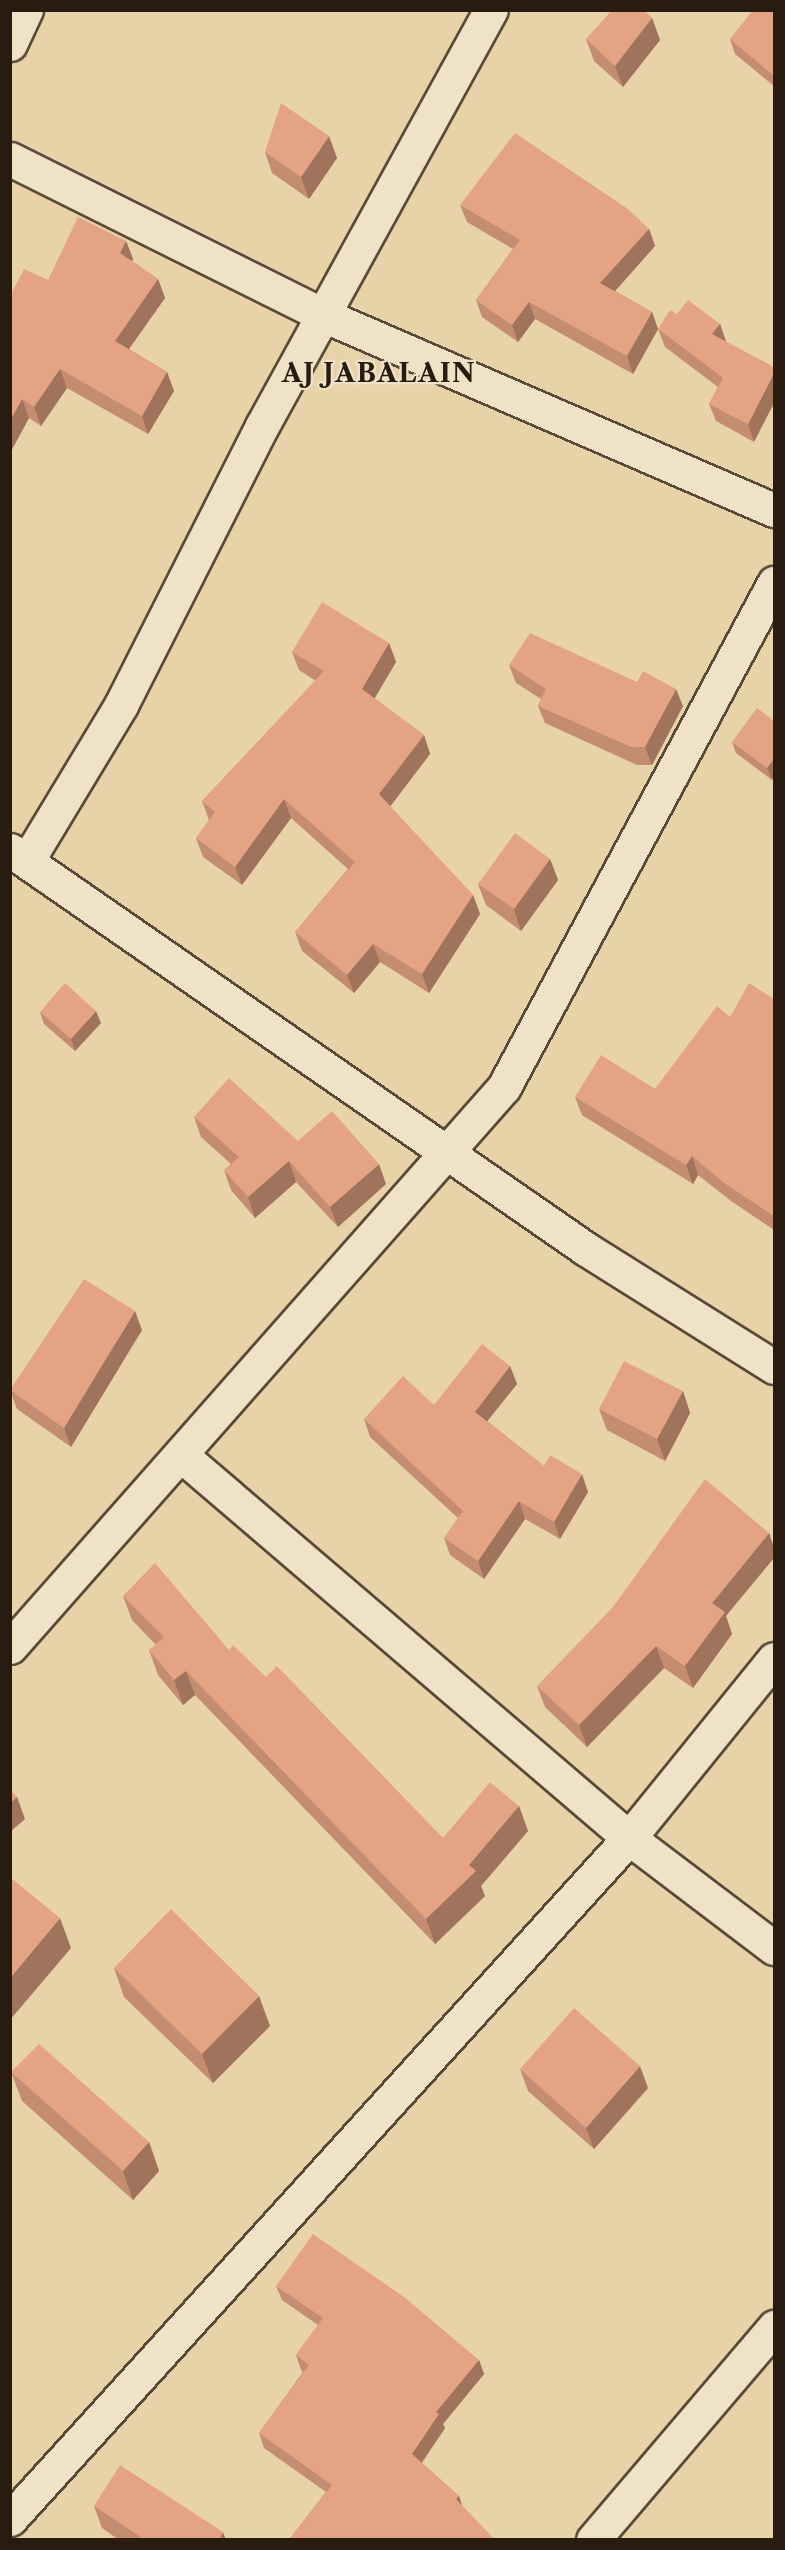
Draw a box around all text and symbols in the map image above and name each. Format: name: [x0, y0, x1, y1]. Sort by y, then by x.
district label: AJ JABALAIN: [282, 358, 476, 390]

